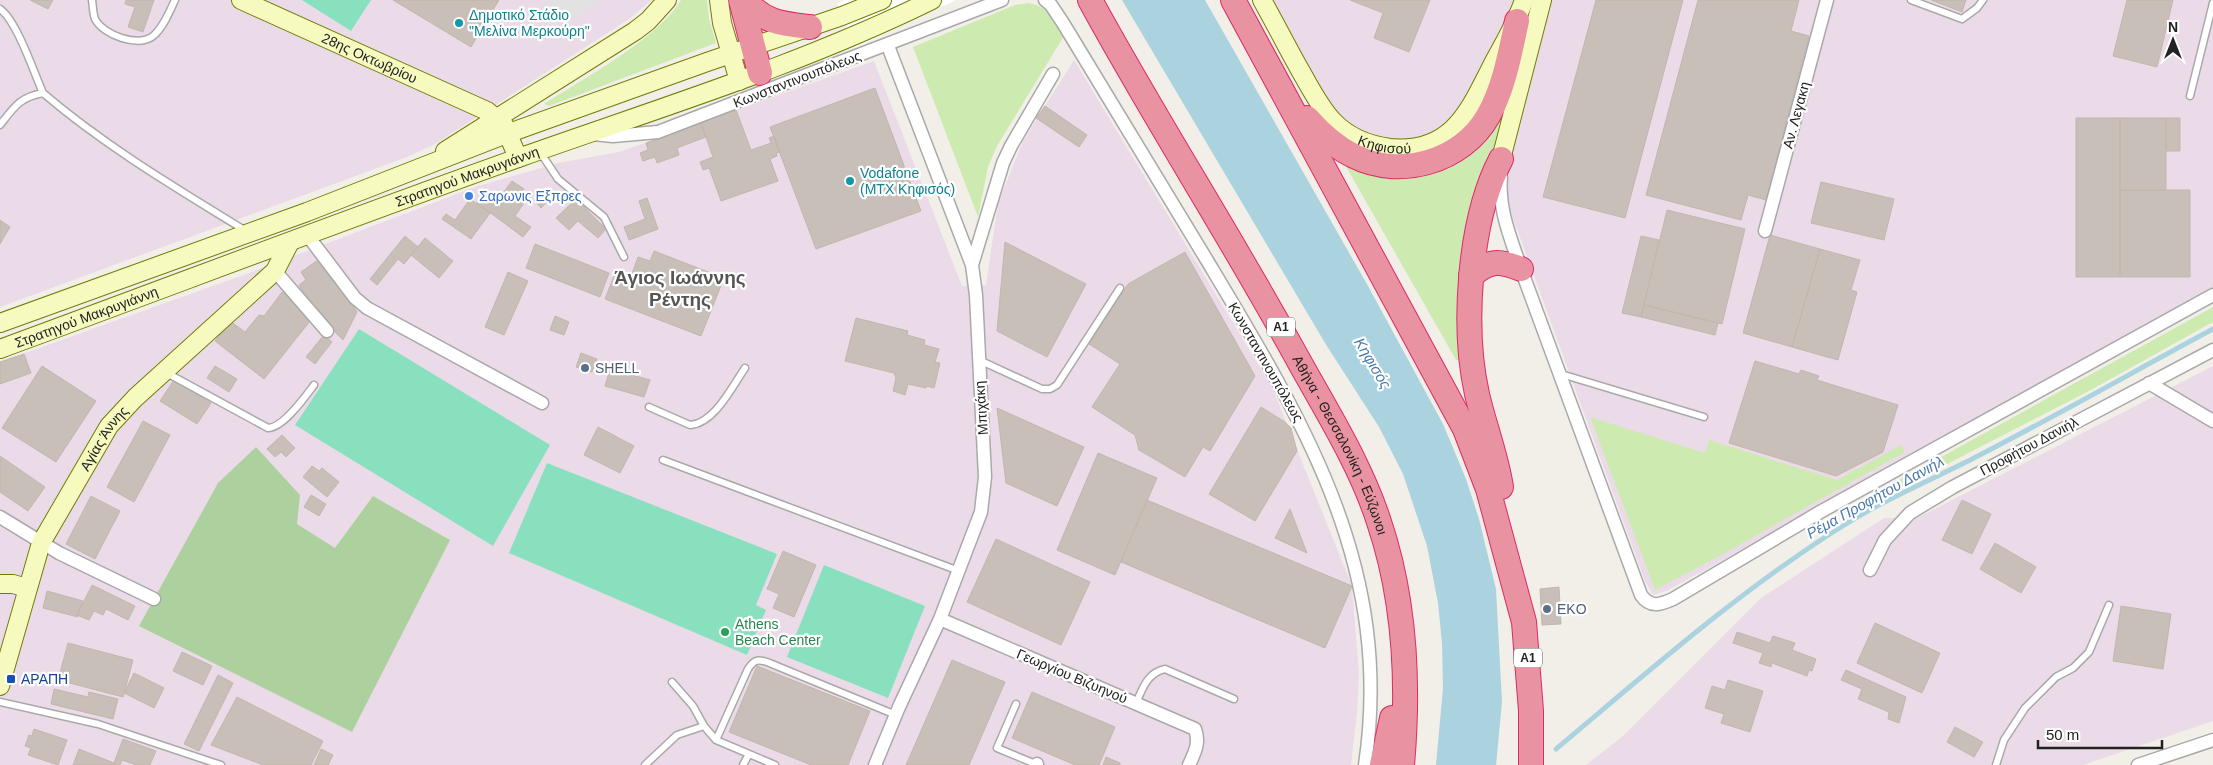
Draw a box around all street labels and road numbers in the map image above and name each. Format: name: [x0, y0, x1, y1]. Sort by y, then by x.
street label: 28ης Οκτωβρίου: [319, 30, 420, 86]
street label: Κωνσταντινουπόλεως: [731, 47, 863, 111]
street label: Αν. Λεγακη: [1779, 80, 1813, 150]
street label: Κηφισού: [1356, 132, 1412, 157]
street label: Στρατηγού Μακρυγιάννη: [393, 143, 541, 210]
street label: Στρατηγού Μακρυγιάννη: [12, 283, 160, 351]
street label: Κωνσταντινουπόλεως: [1225, 299, 1307, 425]
road number: Α1: [1267, 318, 1295, 337]
street label: Αθήνα - Θεσσαλονίκη - Εύζωνοι: [1289, 353, 1391, 537]
street label: Μπιχάκη: [971, 380, 991, 436]
street label: Αγίας Άννης: [77, 403, 132, 474]
street label: Προφήτου Δανιήλ: [1977, 413, 2081, 479]
street label: Γεωργίου Βιζυηνού: [1014, 645, 1130, 707]
road number: Α1: [1514, 648, 1542, 668]

